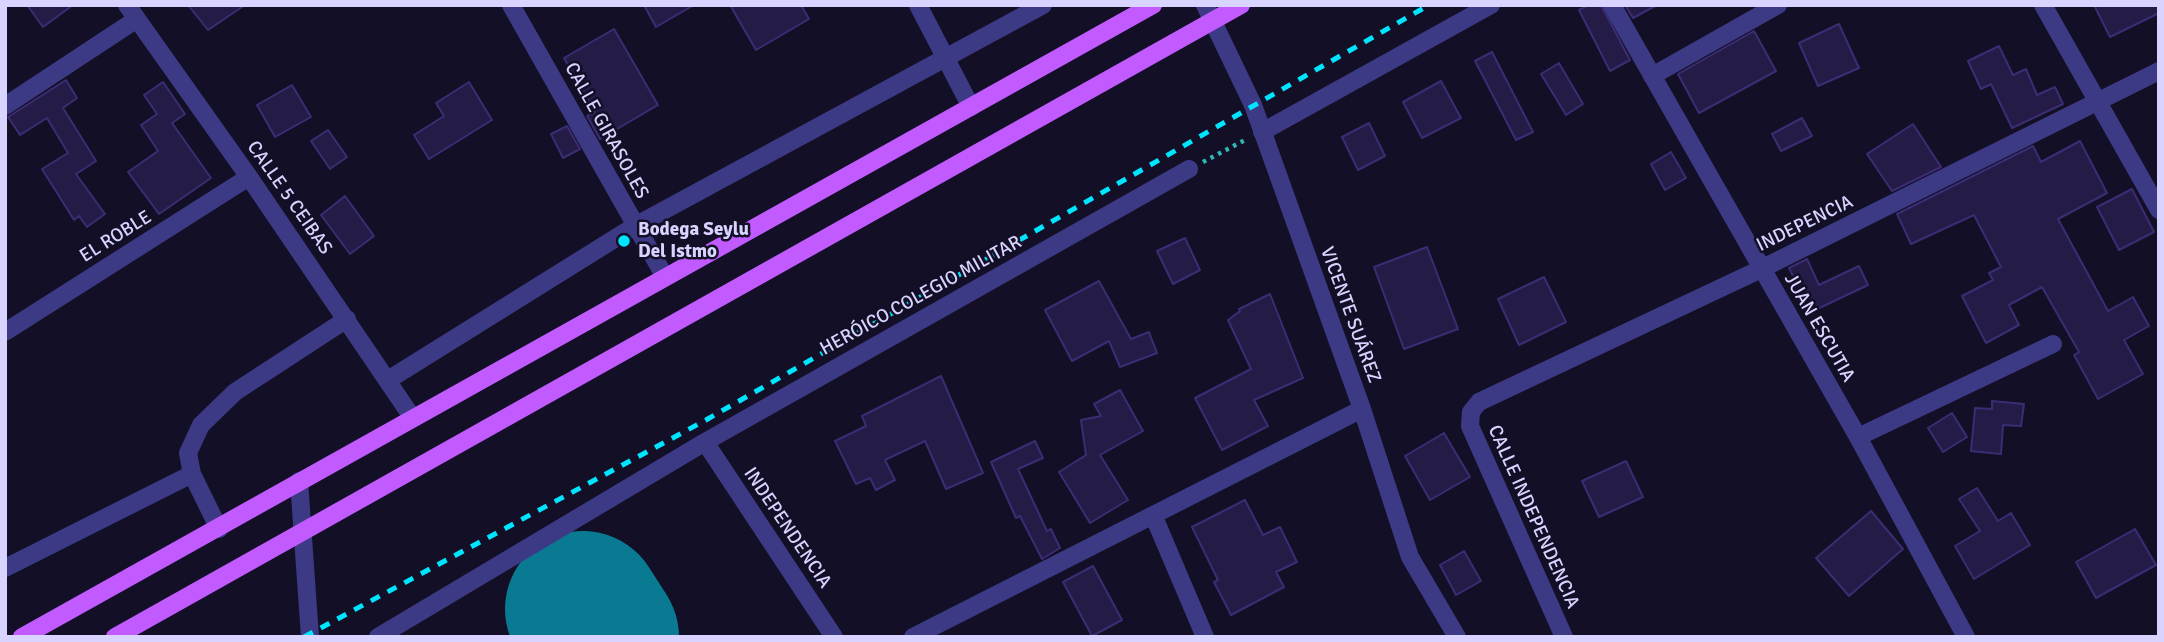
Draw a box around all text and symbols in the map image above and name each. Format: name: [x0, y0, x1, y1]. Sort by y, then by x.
street label: CALLE GIRASOLES: [559, 59, 653, 203]
street label: CALLE 5 CEIBAS: [241, 137, 337, 259]
street label: INDEPENCIA: [1753, 191, 1857, 257]
street label: EL ROBLE: [76, 206, 156, 268]
place label: Bodega Seylu Del Istmo: [638, 219, 749, 263]
street label: HERÓICO COLEGIO MILITAR: [816, 231, 1026, 361]
marker: Bodega Seylu Del Istmo: [616, 233, 632, 249]
street label: VICENTE SUÁREZ: [1315, 244, 1385, 386]
street label: JUAN ESCUTIA: [1779, 270, 1859, 386]
street label: CALLE INDEPENDENCIA: [1482, 422, 1584, 612]
street label: INDEPENDENCIA: [738, 463, 836, 593]

